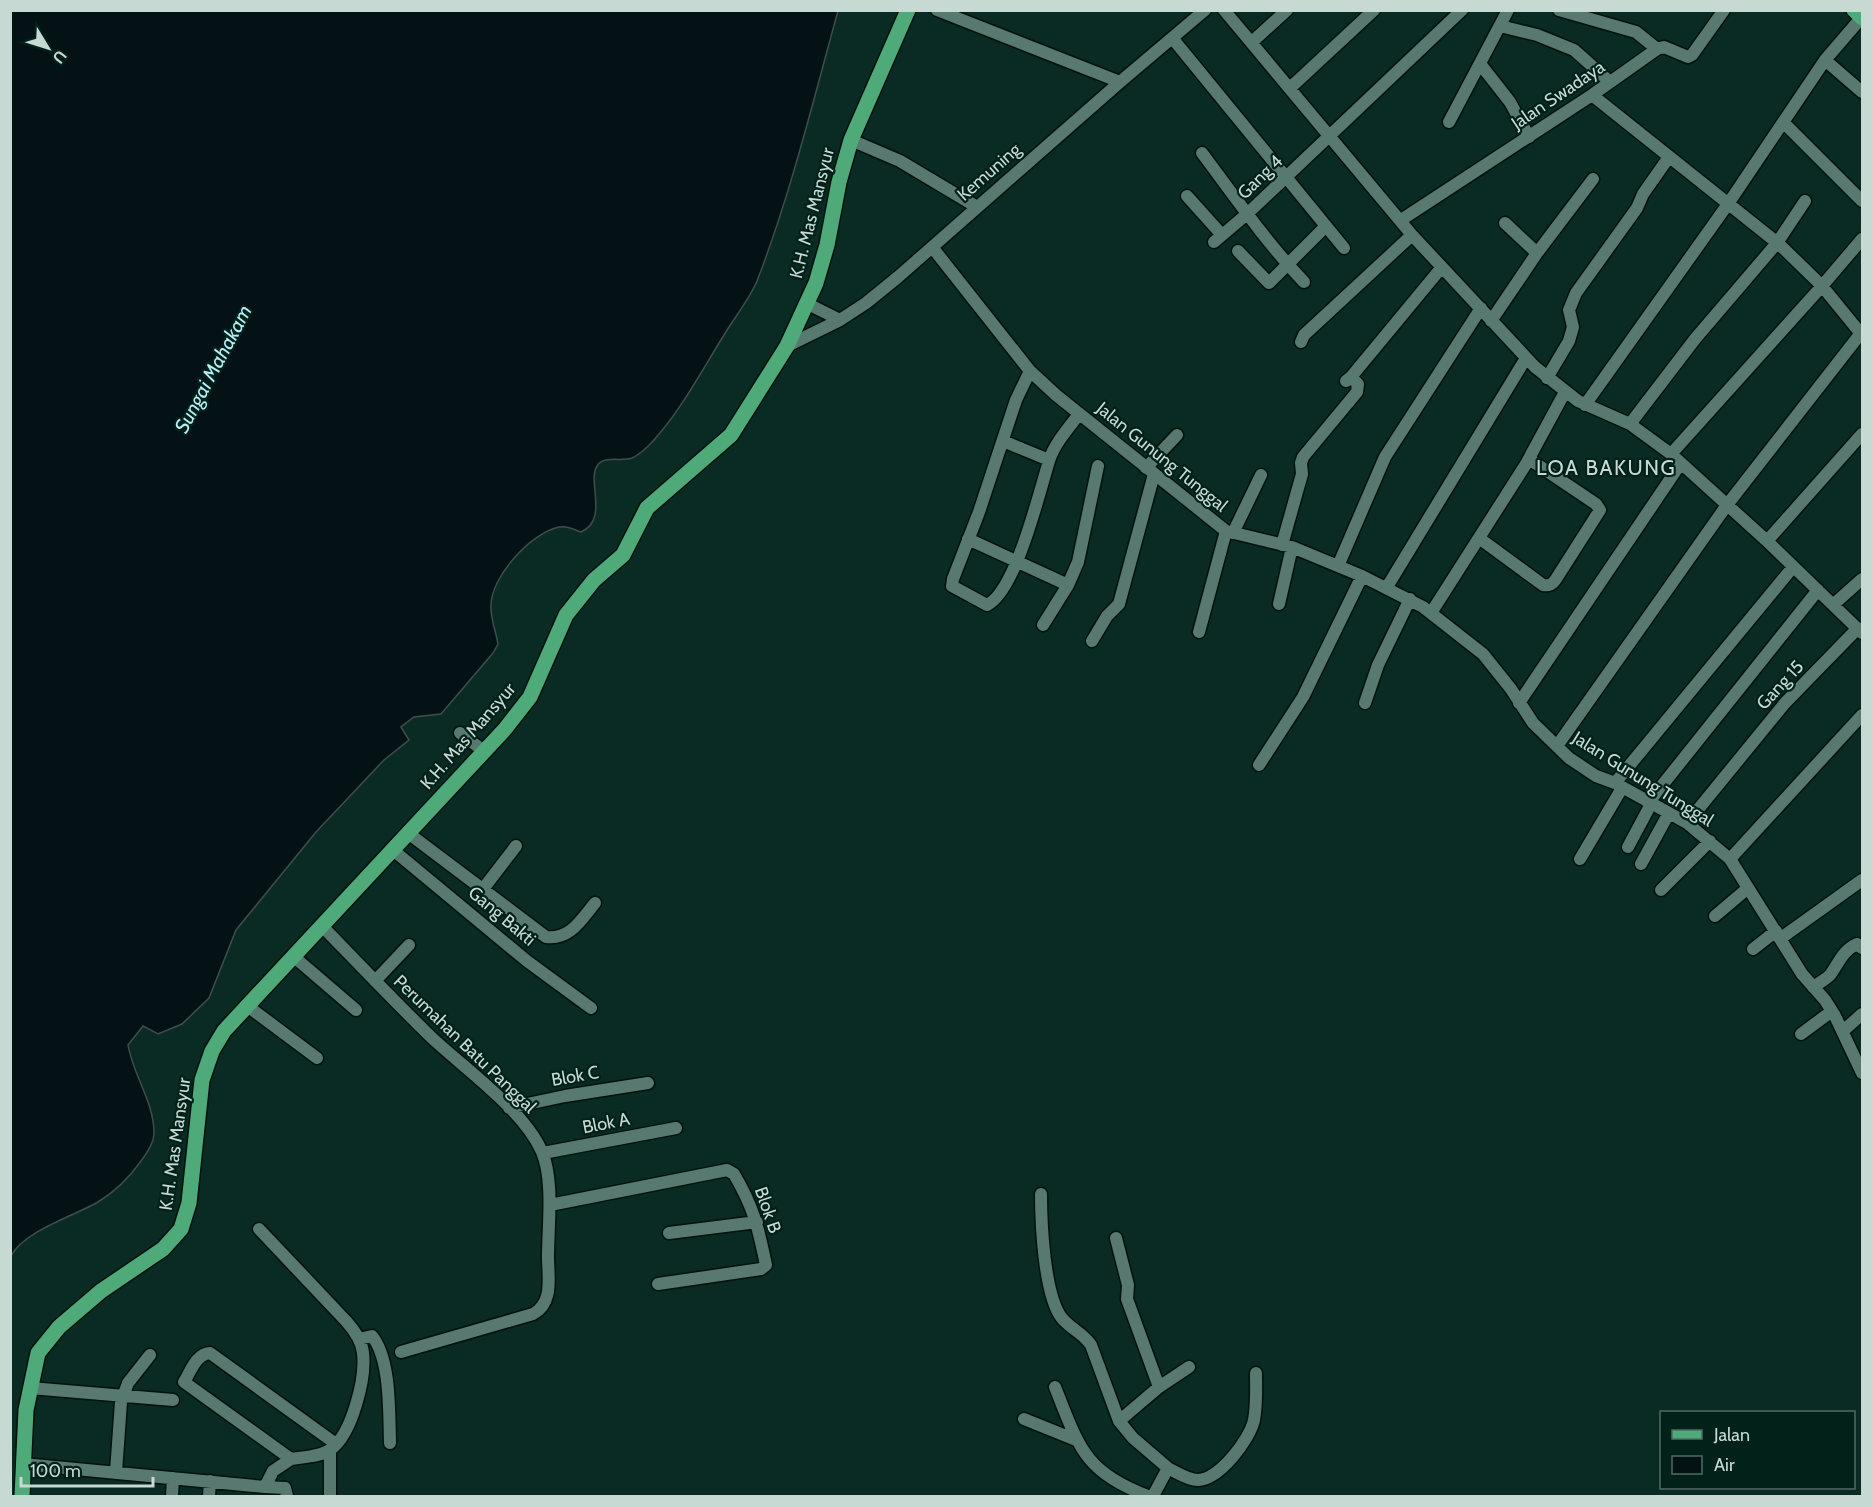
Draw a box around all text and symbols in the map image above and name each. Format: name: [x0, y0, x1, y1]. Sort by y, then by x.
north arrow: [18, 18, 78, 78]
text: U: [48, 47, 70, 67]
street label: Jalan Swadaya: [1506, 56, 1609, 135]
street label: Kemuning: [953, 138, 1026, 206]
street label: K.H. Mas Mansyur: [785, 145, 839, 281]
street label: Gang 4: [1233, 150, 1287, 204]
water label: Sungai Mahakam: [169, 301, 257, 437]
street label: Jalan Gunung Tunggal: [1091, 397, 1233, 517]
district label: LOA BAKUNG: [1536, 455, 1676, 480]
street label: Gang 15: [1752, 656, 1808, 714]
street label: K.H. Mas Mansyur: [416, 678, 520, 794]
street label: Jalan Gunung Tunggal: [1567, 726, 1718, 832]
street label: Gang Bakti: [464, 881, 540, 951]
street label: Perumahan Batu Panggal: [389, 970, 541, 1118]
street label: Blok C: [550, 1061, 600, 1091]
street label: K.H. Mas Mansyur: [155, 1076, 195, 1212]
street label: Blok A: [580, 1108, 632, 1138]
street label: Blok B: [750, 1184, 786, 1236]
legend: [1660, 1411, 1855, 1489]
text: Jalan: [1713, 1424, 1750, 1446]
scale bar: [21, 1450, 153, 1488]
text: Air: [1714, 1454, 1735, 1476]
text: 100 m: [30, 1460, 81, 1482]

